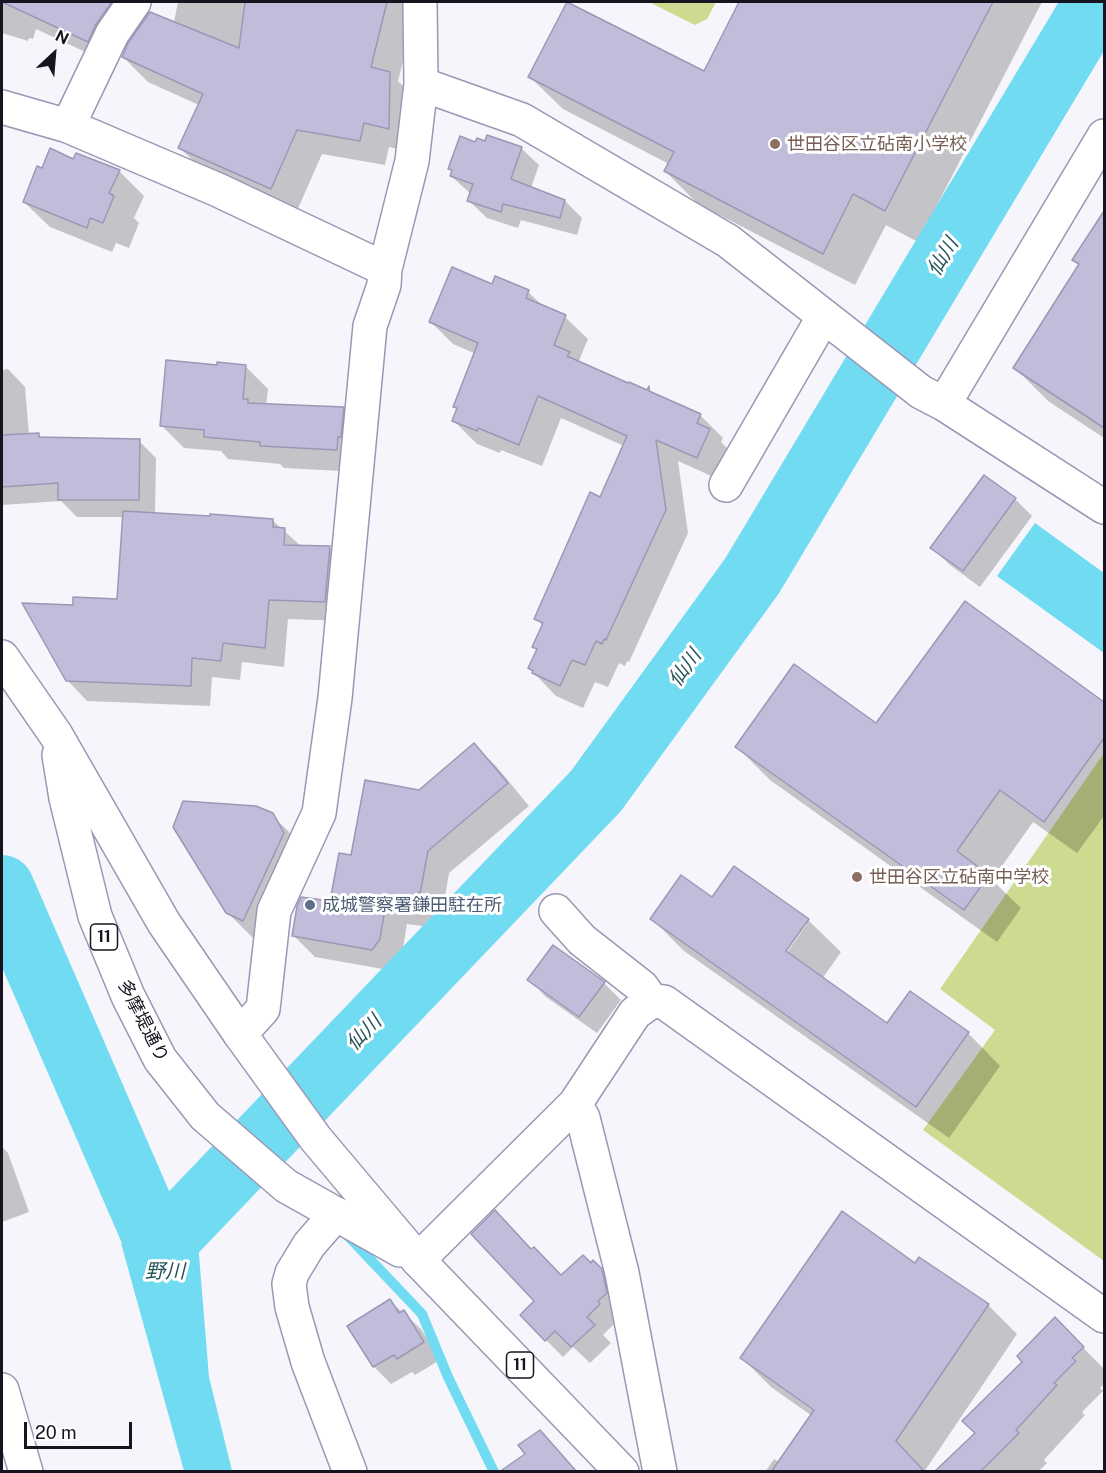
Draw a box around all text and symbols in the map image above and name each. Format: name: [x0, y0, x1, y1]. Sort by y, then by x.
north arrow: [24, 24, 84, 84]
text: N: [52, 26, 72, 49]
place label: 世田谷区立砧南小学校: [787, 133, 967, 155]
marker: 世田谷区立砧南小学校: [768, 137, 782, 151]
water label: 仙川: [922, 234, 964, 280]
water label: 仙川: [664, 645, 706, 691]
place label: 世田谷区立砧南中学校: [869, 866, 1049, 888]
marker: 世田谷区立砧南中学校: [850, 870, 864, 884]
place label: 成城警察署鎌田駐在所: [322, 894, 502, 916]
marker: 成城警察署鎌田駐在所: [303, 898, 317, 912]
road number: 11: [90, 924, 118, 950]
street label: 多摩堤通り: [113, 976, 173, 1066]
water label: 仙川: [341, 1010, 387, 1056]
water label: 野川: [145, 1260, 185, 1284]
road number: 11: [506, 1352, 534, 1378]
scale bar: [27, 1410, 135, 1448]
text: 20 m: [35, 1422, 77, 1443]

